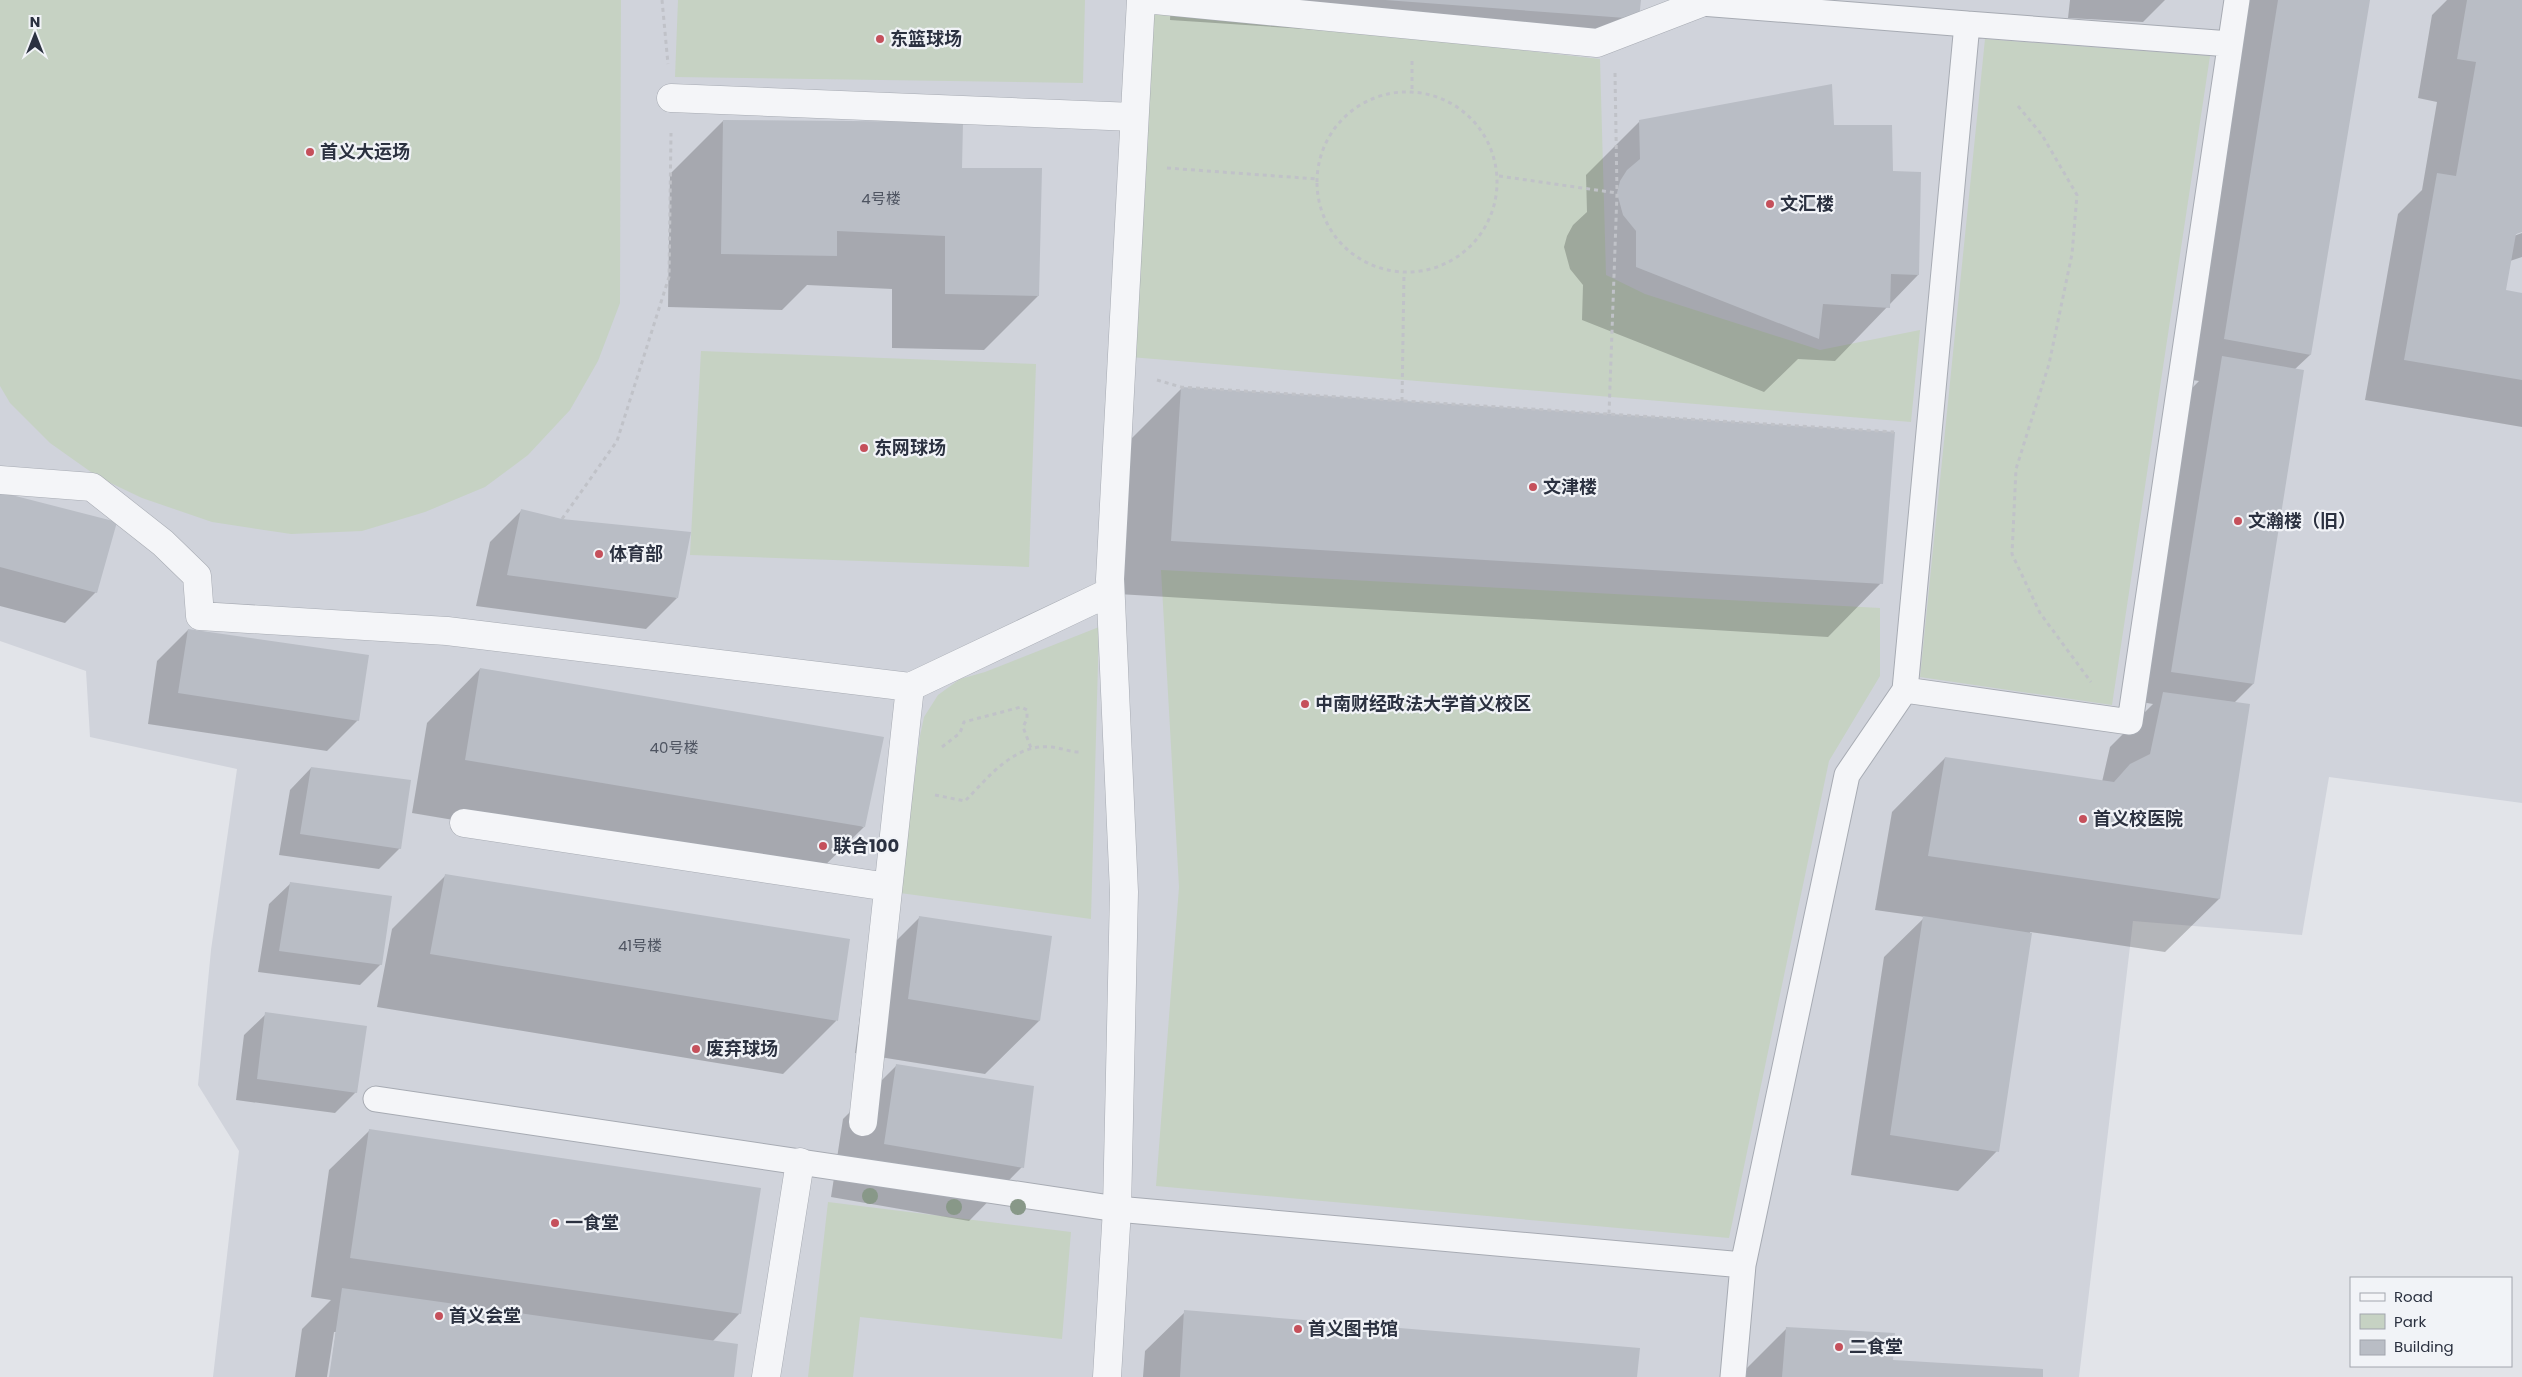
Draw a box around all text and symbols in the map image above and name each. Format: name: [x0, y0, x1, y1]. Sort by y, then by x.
north arrow: [10, 10, 60, 60]
text: N: [30, 12, 40, 32]
place label: 东篮球场: [890, 26, 962, 51]
marker: 东篮球场: [874, 33, 886, 45]
place label: 首义大运场: [320, 139, 410, 164]
marker: 首义大运场: [304, 146, 316, 158]
house number: 4号楼: [861, 188, 901, 209]
place label: 文汇楼: [1780, 191, 1834, 216]
marker: 文汇楼: [1764, 198, 1776, 210]
place label: 东网球场: [874, 435, 946, 460]
marker: 东网球场: [858, 442, 870, 454]
place label: 文津楼: [1543, 474, 1597, 499]
marker: 文津楼: [1527, 481, 1539, 493]
place label: 文瀚楼（旧）: [2248, 508, 2356, 533]
marker: 文瀚楼（旧）: [2232, 515, 2244, 527]
place label: 体育部: [609, 541, 663, 566]
marker: 体育部: [593, 548, 605, 560]
place label: 中南财经政法大学首义校区: [1315, 691, 1531, 716]
marker: 中南财经政法大学首义校区: [1299, 698, 1311, 710]
house number: 40号楼: [650, 737, 698, 758]
place label: 首义校医院: [2093, 806, 2183, 831]
marker: 首义校医院: [2077, 813, 2089, 825]
place label: 联合100: [833, 833, 899, 858]
marker: 联合100: [817, 840, 829, 852]
house number: 41号楼: [618, 935, 662, 956]
place label: 废弃球场: [706, 1036, 778, 1061]
marker: 废弃球场: [690, 1043, 702, 1055]
place label: 一食堂: [565, 1210, 619, 1235]
marker: 一食堂: [549, 1217, 561, 1229]
legend: [2350, 1277, 2512, 1367]
text: Road: [2394, 1286, 2433, 1307]
place label: 首义会堂: [449, 1303, 521, 1328]
marker: 首义会堂: [433, 1310, 445, 1322]
text: Park: [2394, 1311, 2426, 1332]
place label: 首义图书馆: [1308, 1316, 1398, 1341]
marker: 首义图书馆: [1292, 1323, 1304, 1335]
place label: 二食堂: [1849, 1334, 1903, 1359]
text: Building: [2394, 1336, 2454, 1357]
marker: 二食堂: [1833, 1341, 1845, 1353]

